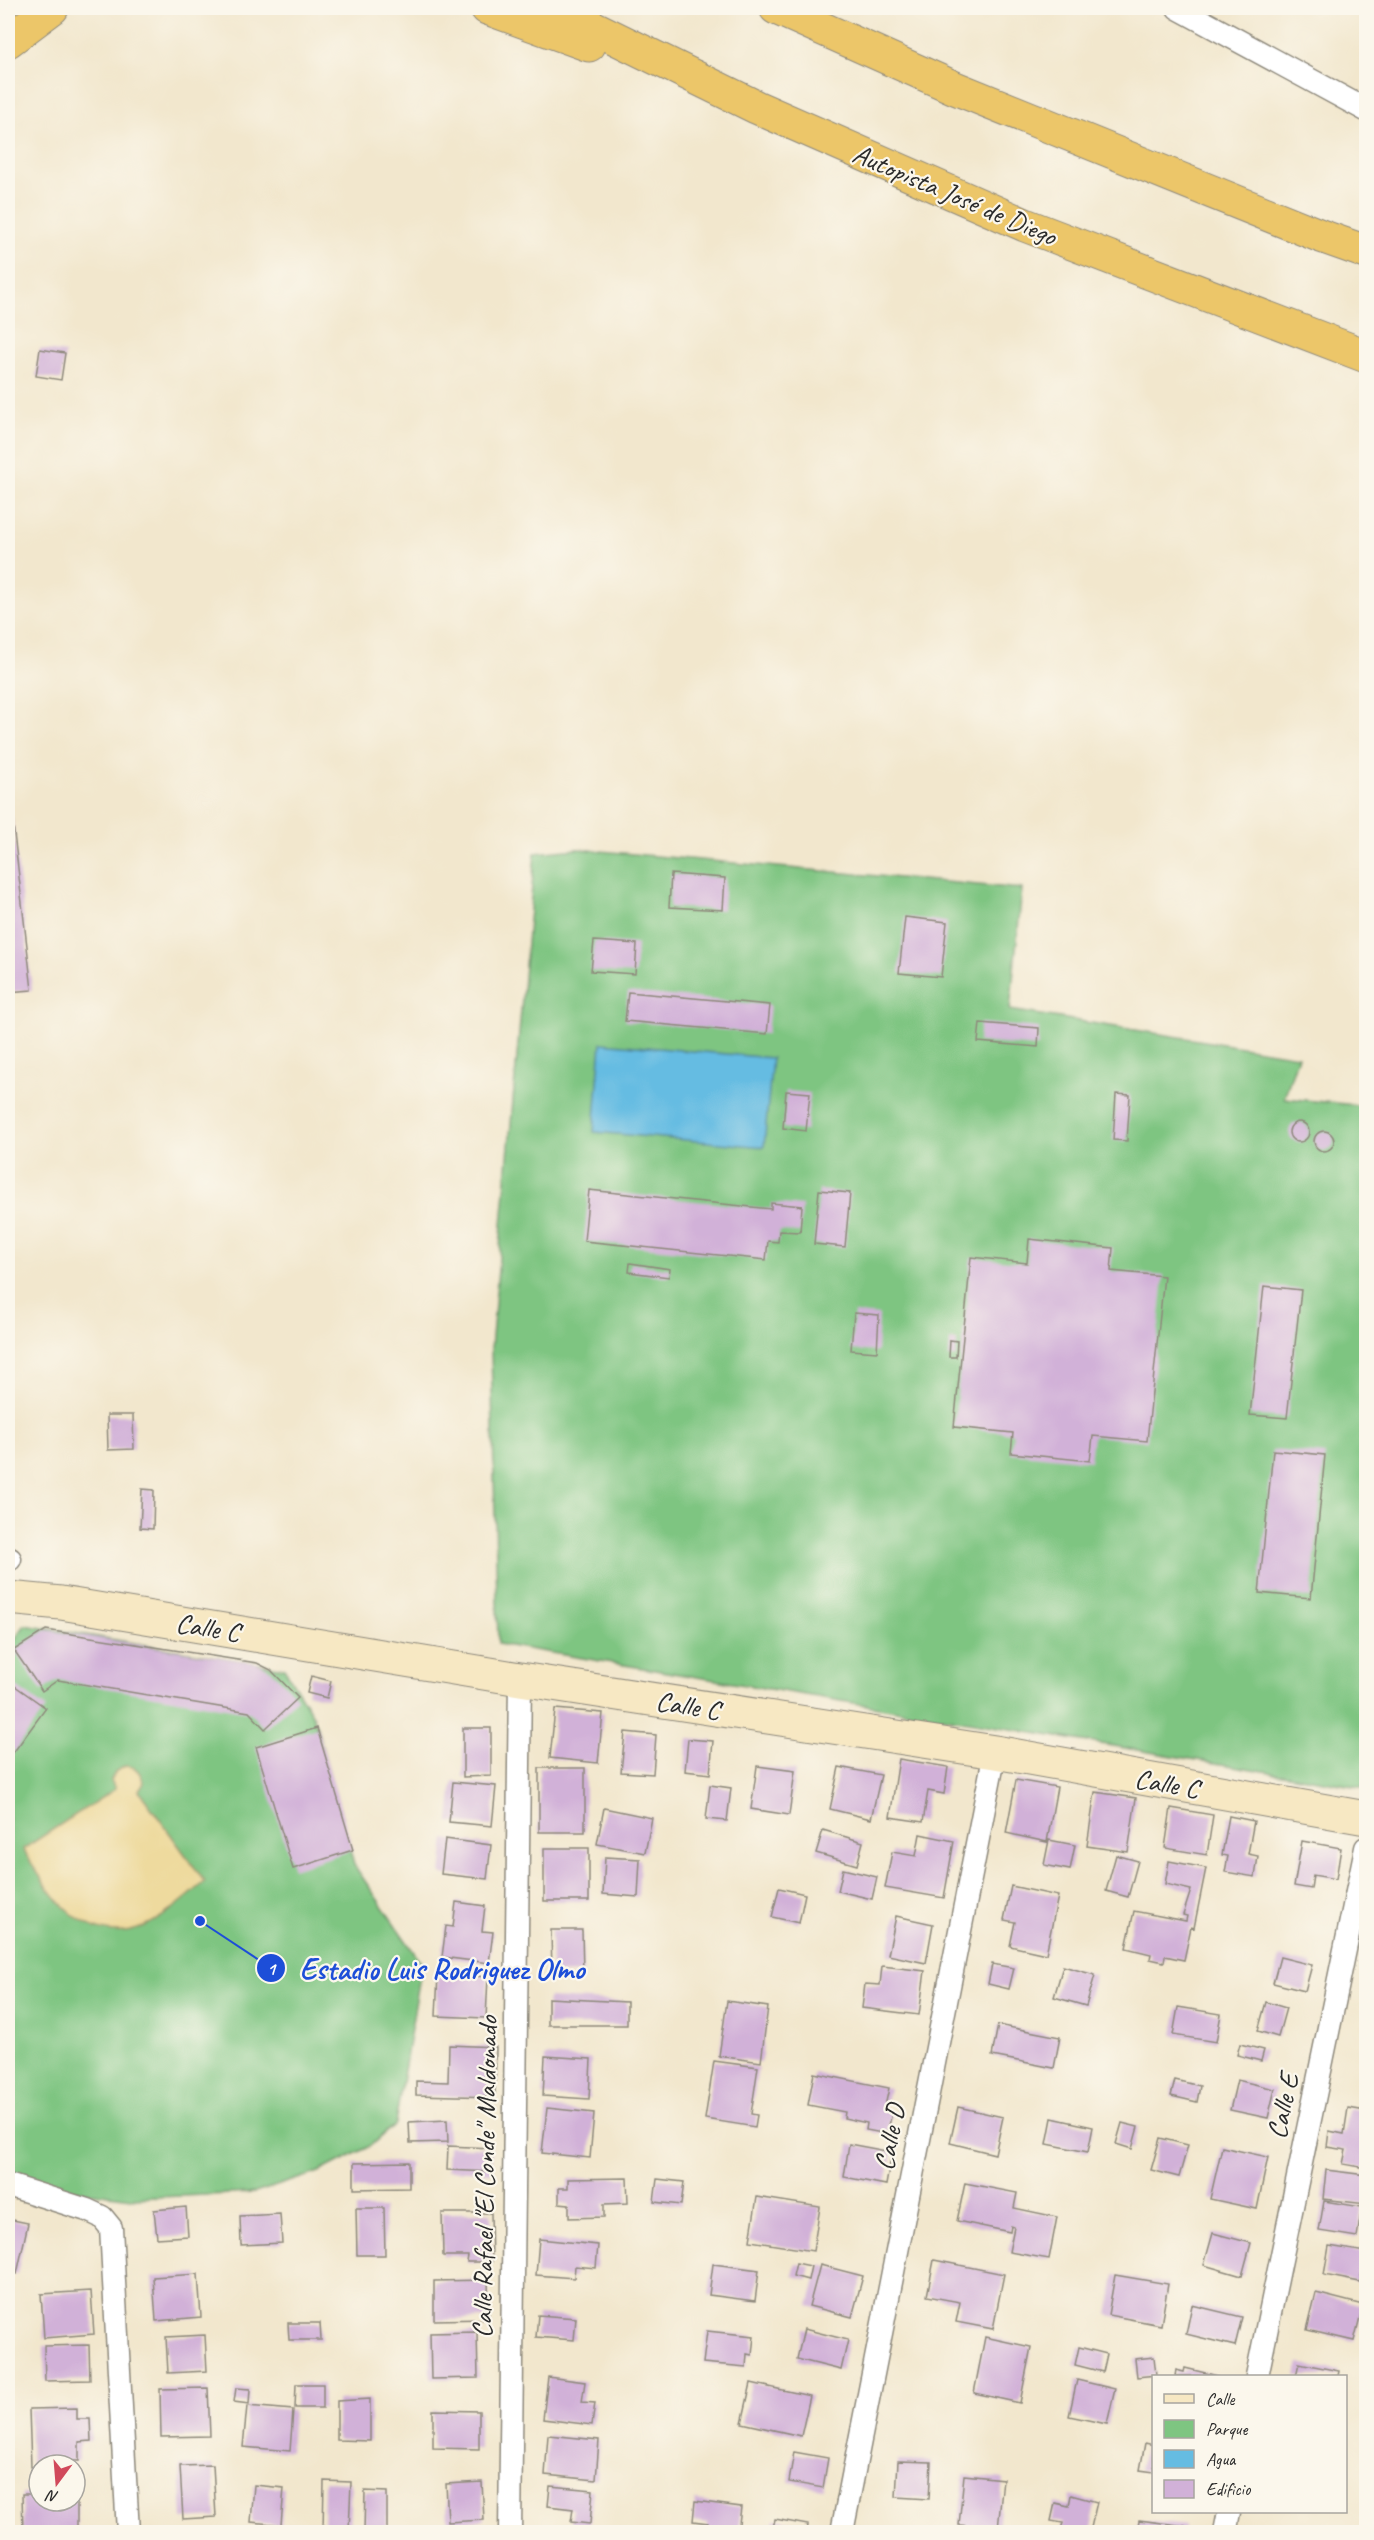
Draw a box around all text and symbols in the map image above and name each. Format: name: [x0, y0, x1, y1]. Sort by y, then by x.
street label: Autopista José de Diego: [848, 136, 1064, 254]
street label: Calle C: [173, 1605, 246, 1650]
street label: Calle C: [653, 1683, 726, 1728]
street label: Calle C: [1132, 1761, 1205, 1807]
callout: Estadio Luis Rodriguez Olmo: [256, 1944, 597, 1992]
text: Estadio Luis Rodriguez Olmo: [300, 1950, 586, 1988]
text: 1: [267, 1958, 277, 1980]
street label: Calle Rafael "El Conde" Maldonado: [464, 2013, 505, 2338]
street label: Calle E: [1259, 2067, 1307, 2142]
street label: Calle D: [866, 2099, 913, 2173]
legend: [1152, 2375, 1347, 2513]
text: Calle: [1206, 2388, 1235, 2410]
text: Parque: [1206, 2418, 1248, 2440]
text: Agua: [1206, 2448, 1237, 2470]
north arrow: [27, 2453, 87, 2513]
text: Edificio: [1206, 2478, 1252, 2500]
text: N: [43, 2485, 61, 2507]

